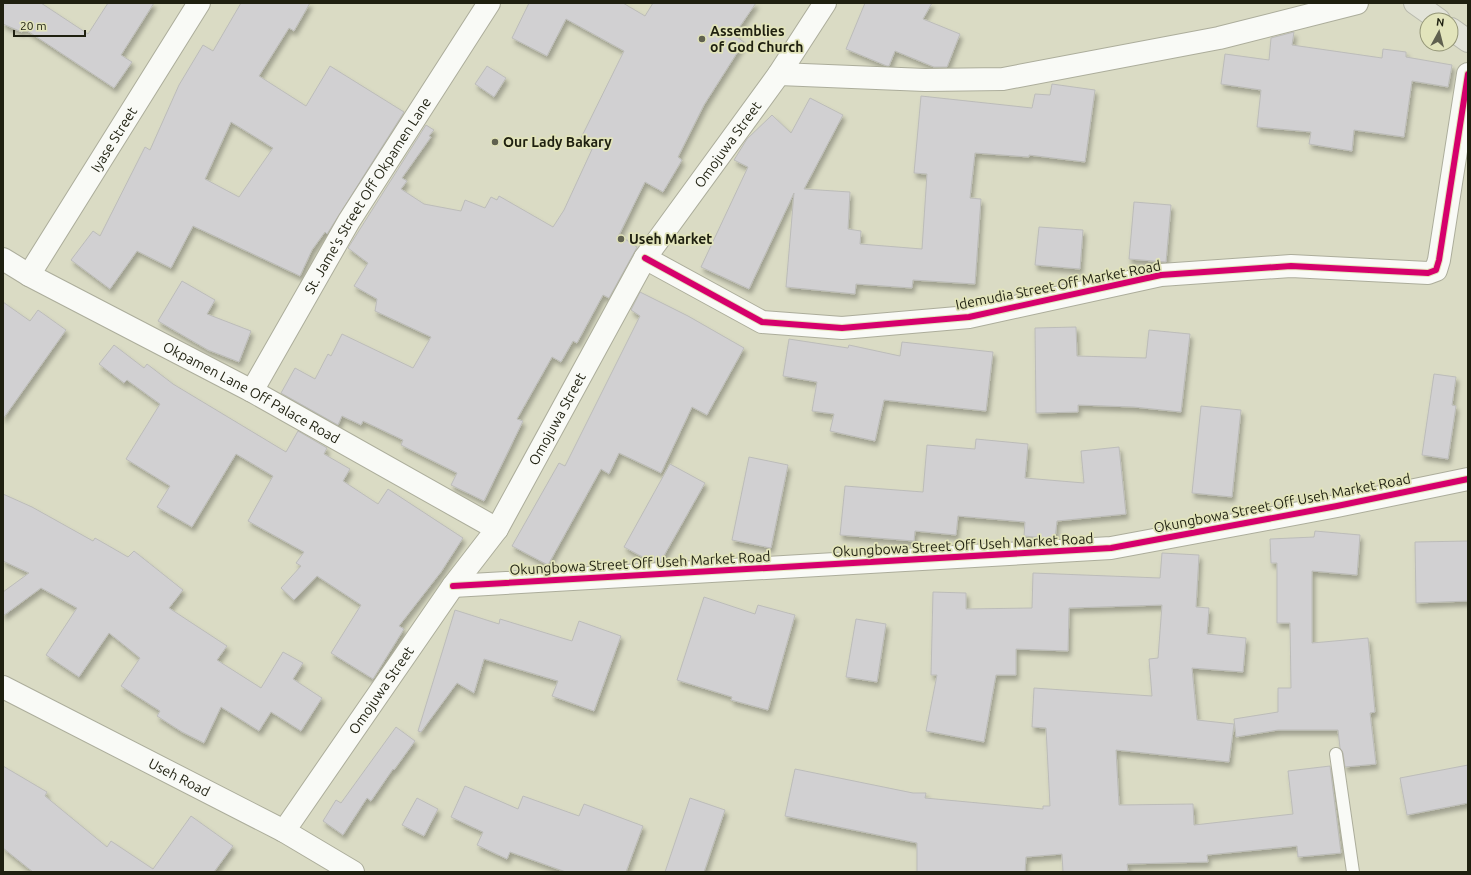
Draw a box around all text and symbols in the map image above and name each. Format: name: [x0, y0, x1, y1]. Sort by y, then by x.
scale bar: [14, 12, 85, 38]
north arrow: [1419, 12, 1459, 52]
text: N: [1435, 16, 1445, 29]
text: 20 m: [20, 19, 47, 32]
place label: Assemblies of God Church: [710, 23, 803, 55]
marker: Assemblies of God Church: [697, 34, 707, 44]
street label: St. Jame's Street Off Okpamen Lane: [301, 95, 434, 297]
street label: Omojuwa Street: [691, 98, 765, 191]
street label: Iyase Street: [87, 103, 140, 175]
place label: Our Lady Bakary: [503, 134, 612, 150]
marker: Our Lady Bakary: [490, 137, 500, 147]
place label: Useh Market: [629, 231, 712, 247]
marker: Useh Market: [616, 234, 626, 244]
street label: Idemudia Street Off Market Road: [954, 257, 1162, 313]
street label: Okpamen Lane Off Palace Road: [160, 338, 343, 447]
street label: Omojuwa Street: [525, 370, 589, 468]
street label: Okungbowa Street Off Useh Market Road: [1152, 470, 1412, 536]
street label: Okungbowa Street Off Useh Market Road: [832, 530, 1094, 560]
street label: Okungbowa Street Off Useh Market Road: [509, 548, 771, 578]
street label: Omojuwa Street: [345, 643, 417, 737]
street label: Useh Road: [146, 755, 213, 800]

